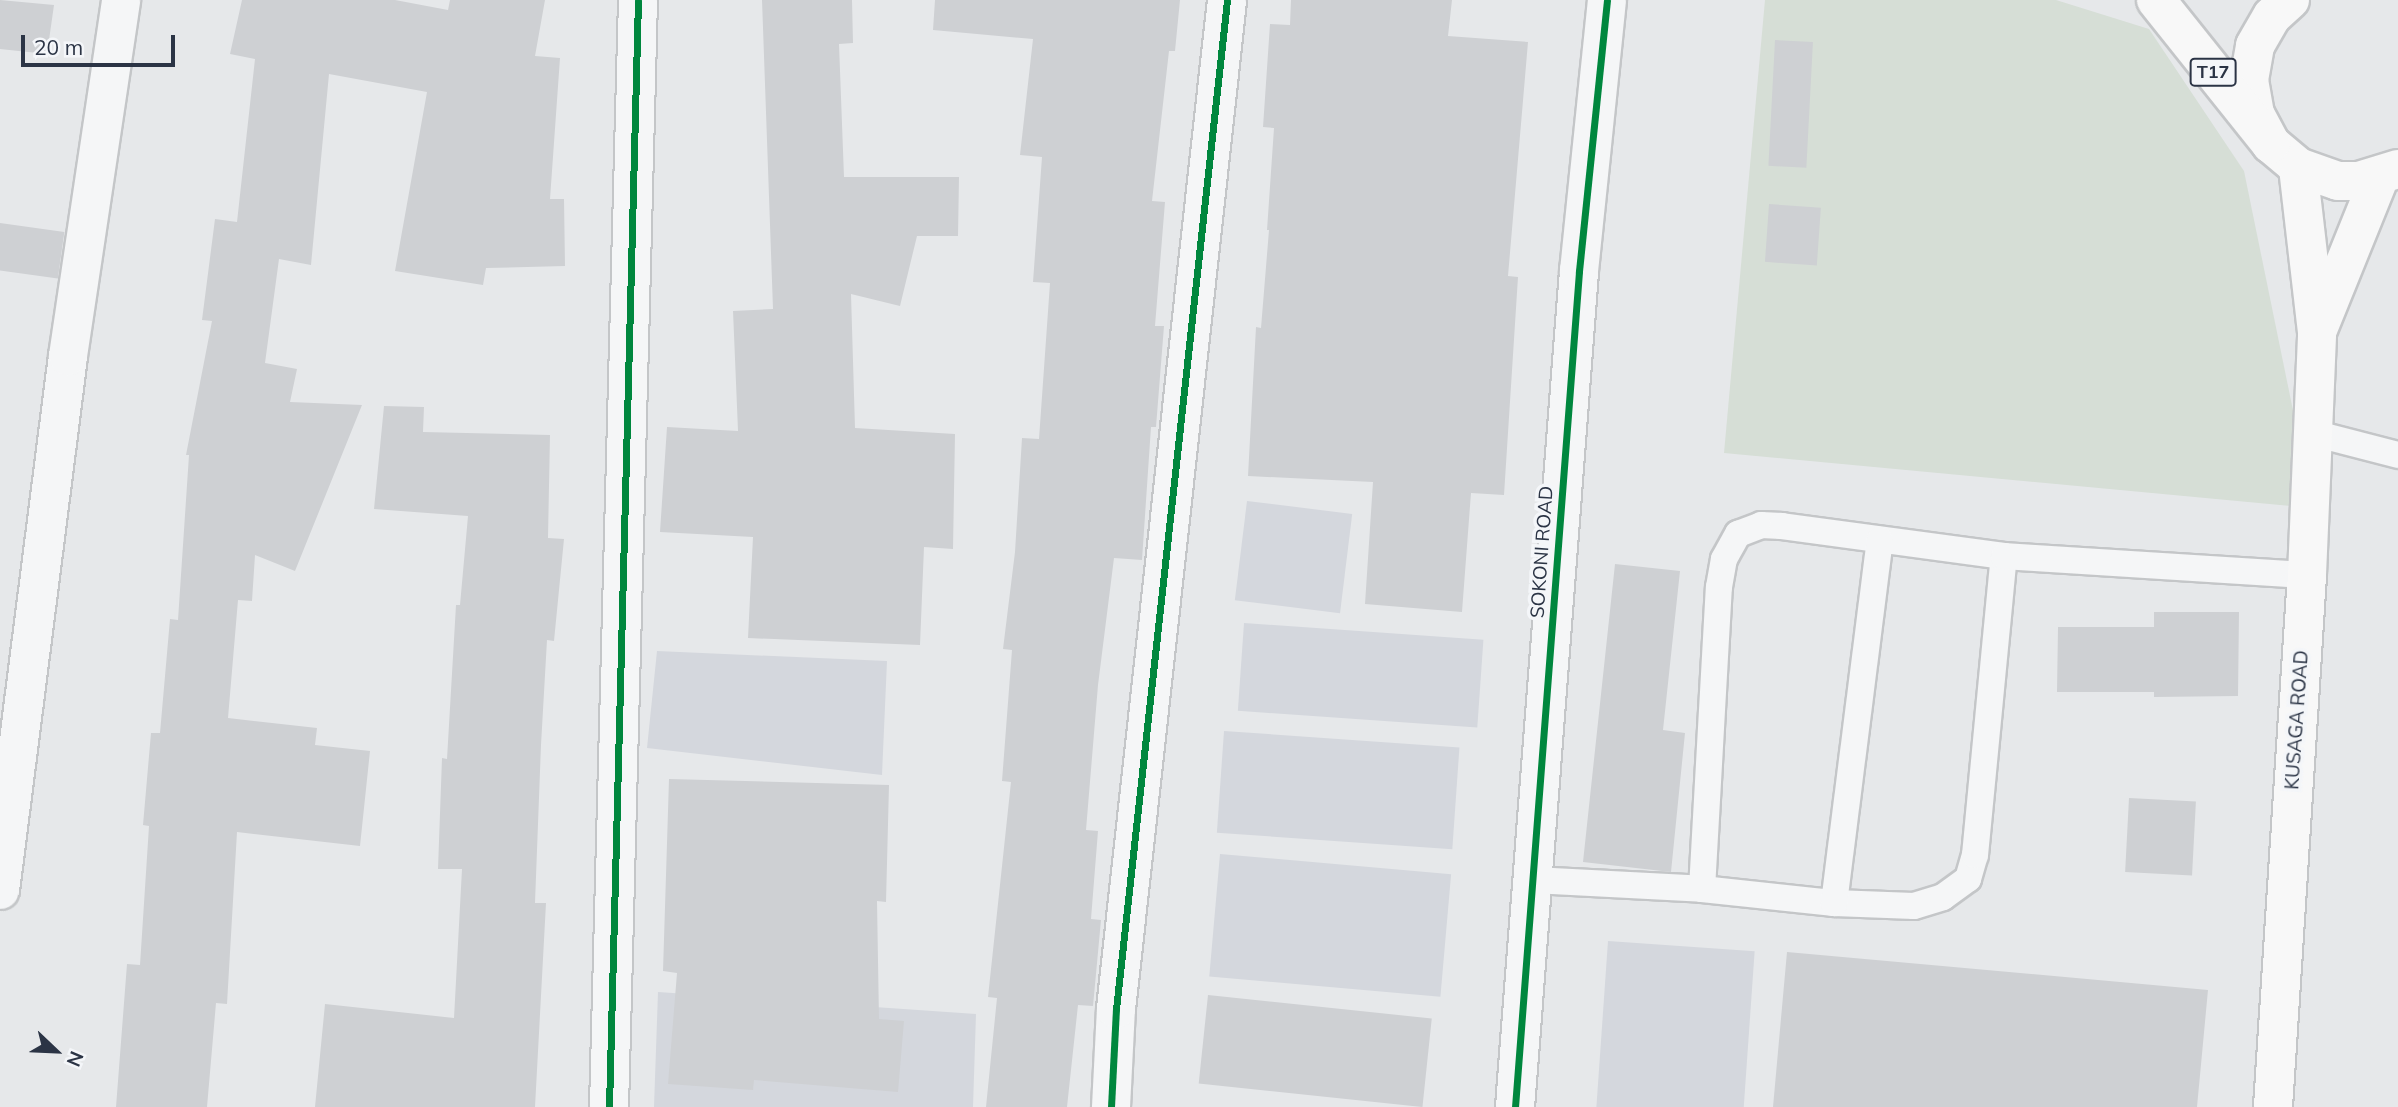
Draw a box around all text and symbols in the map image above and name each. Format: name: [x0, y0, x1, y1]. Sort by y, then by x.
scale bar: [24, 21, 178, 65]
text: 20 m: [34, 34, 83, 60]
road number: T17: [2188, 58, 2238, 86]
street label: SOKONI ROAD: [1526, 485, 1558, 619]
street label: KUSAGA ROAD: [2281, 650, 2313, 790]
north arrow: [21, 1016, 91, 1086]
text: N: [61, 1048, 89, 1070]

